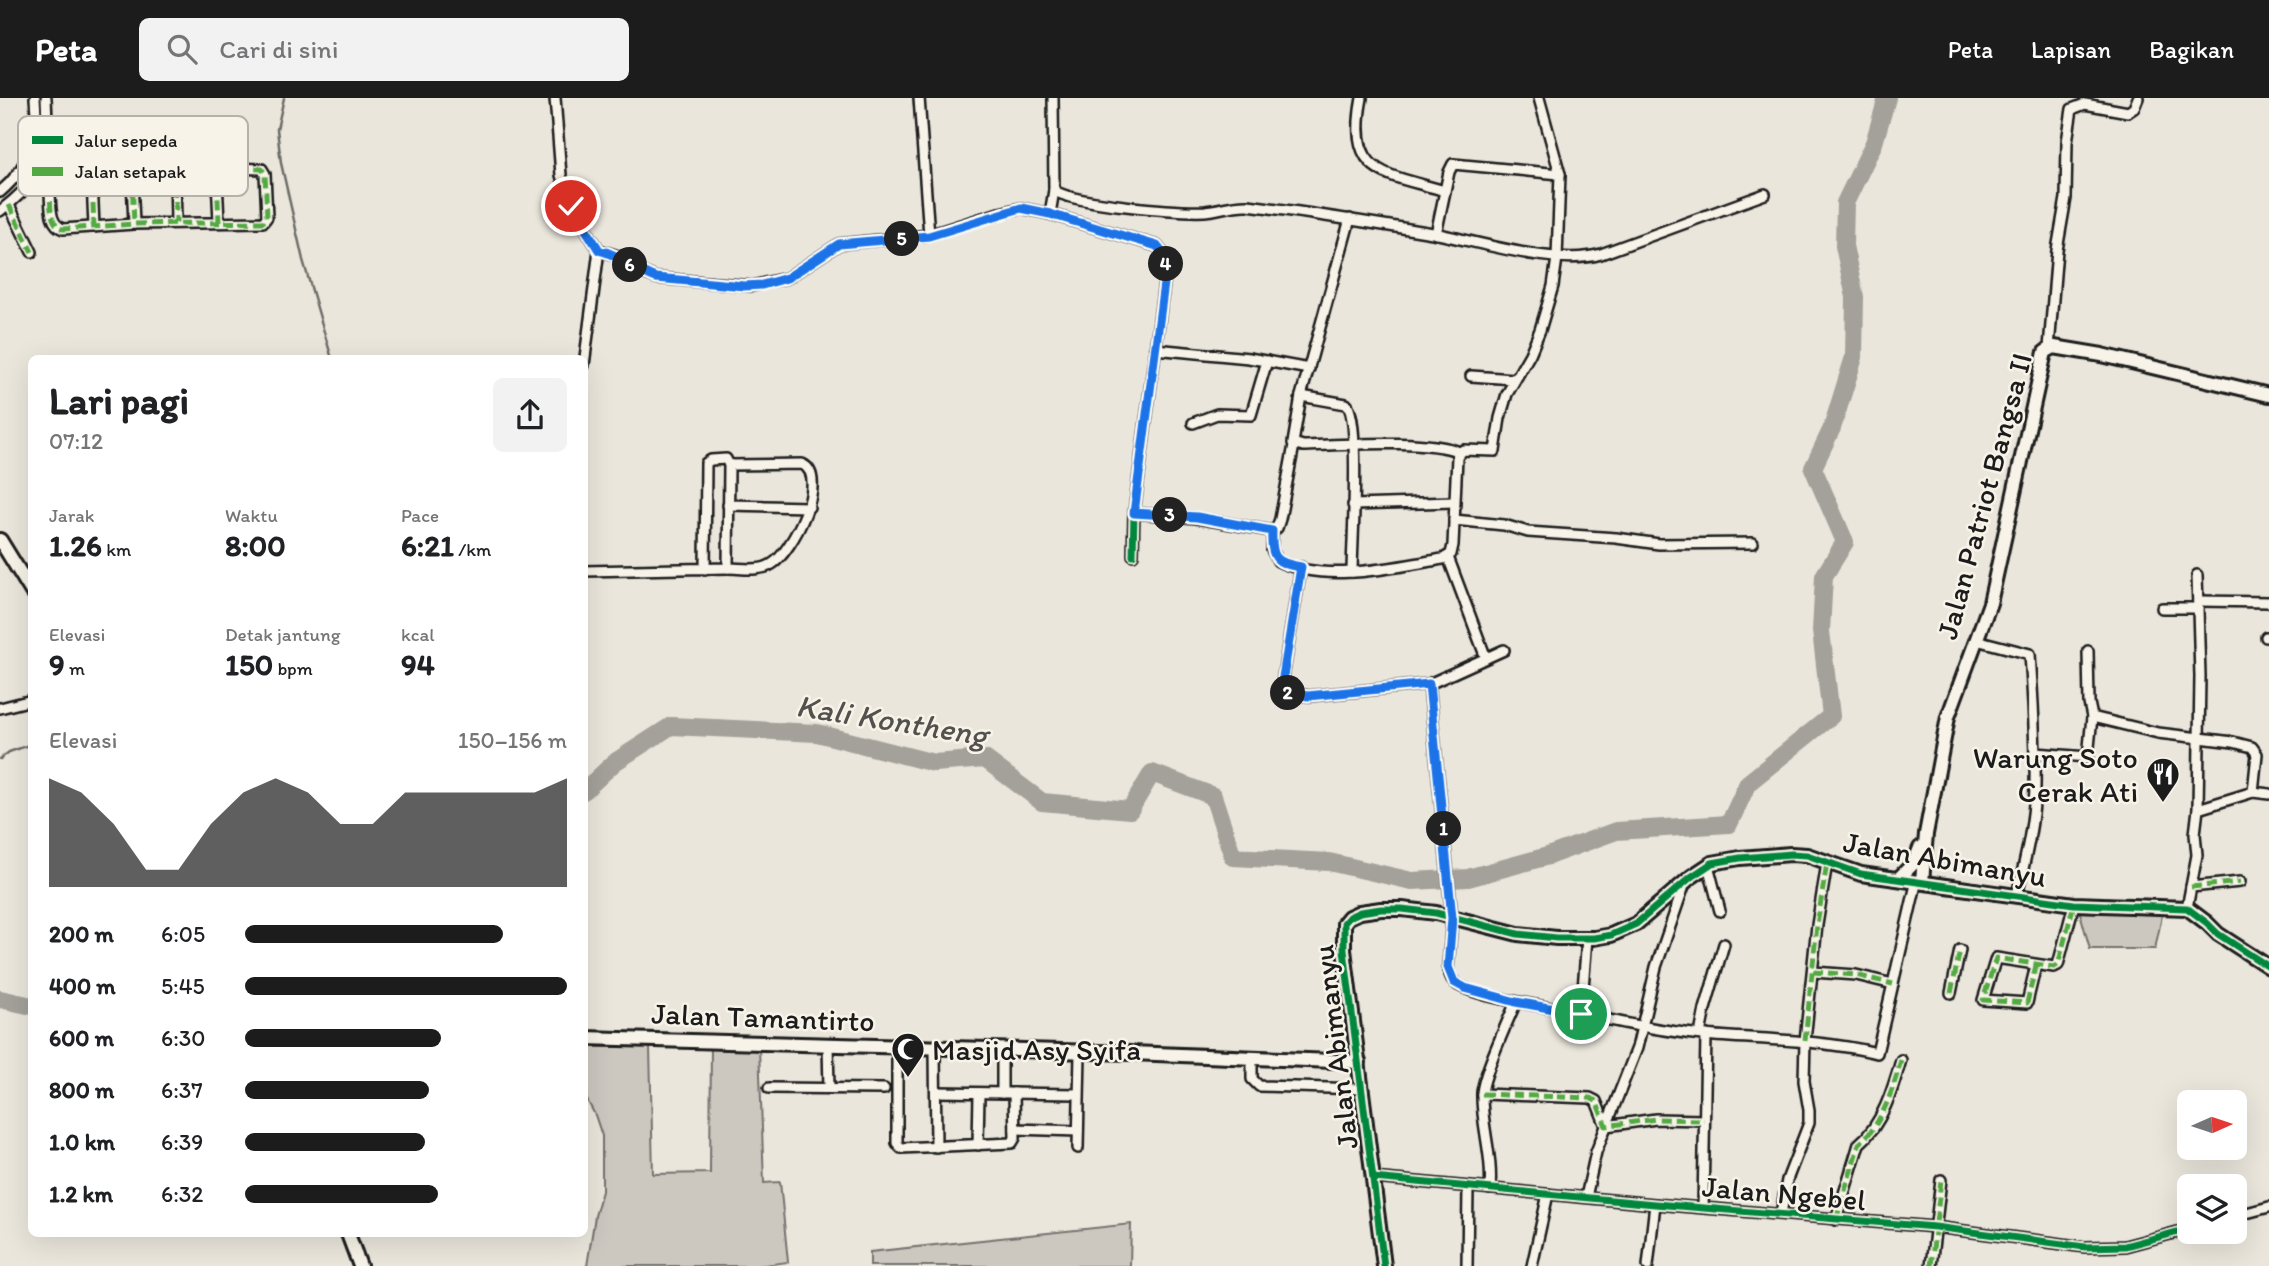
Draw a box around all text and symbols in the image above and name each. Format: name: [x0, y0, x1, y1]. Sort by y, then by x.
search box: [139, 18, 629, 81]
text: Peta: [35, 30, 97, 69]
icon: search: [163, 30, 201, 68]
text: Cari di sini: [219, 33, 338, 65]
text: Peta: [1948, 35, 1993, 64]
text: Lapisan: [2031, 35, 2111, 64]
text: Bagikan: [2149, 35, 2234, 64]
legend: [18, 116, 248, 196]
text: Jalur sepeda: [75, 129, 177, 152]
text: Jalan setapak: [75, 160, 186, 183]
pin: [541, 176, 601, 236]
icon: check: [552, 187, 590, 225]
pin: 5: [884, 222, 920, 256]
text: 5: [897, 227, 906, 250]
pin: 4: [1148, 246, 1184, 282]
pin: 6: [612, 248, 648, 282]
text: 4: [1160, 252, 1171, 275]
text: 6: [624, 253, 635, 276]
street label: Jalan Patriot Bangsa II: [1928, 349, 2040, 643]
text: Lari pagi: [49, 378, 189, 424]
button: share: [493, 378, 567, 452]
text: 07:12: [49, 427, 103, 455]
pin: 3: [1152, 498, 1188, 532]
text: 3: [1164, 503, 1175, 526]
text: Jarak: [49, 504, 94, 527]
text: Waktu: [225, 504, 278, 527]
text: Pace: [401, 504, 439, 527]
text: 1.26: [49, 527, 102, 564]
text: 8:00: [225, 527, 286, 564]
text: 6:21: [401, 527, 454, 564]
text: km: [102, 538, 131, 561]
text: /km: [454, 538, 491, 561]
text: Elevasi: [49, 623, 105, 646]
text: Detak jantung: [225, 623, 341, 646]
text: kcal: [401, 623, 435, 646]
text: 9: [49, 646, 65, 683]
text: 150: [225, 646, 273, 683]
text: 94: [401, 646, 435, 683]
text: m: [65, 657, 85, 680]
text: bpm: [273, 657, 313, 680]
pin: 2: [1270, 676, 1306, 710]
text: 2: [1283, 681, 1293, 704]
water label: Kali Kontheng: [794, 686, 994, 754]
text: Elevasi: [49, 726, 117, 754]
text: 150–156 m: [458, 726, 567, 754]
place label: Warung Soto Cerak Ati: [1973, 739, 2138, 810]
restaurant icon: Warung Soto Cerak Ati: [2144, 755, 2182, 804]
pin: 1: [1426, 812, 1462, 846]
text: 1: [1439, 817, 1448, 840]
street label: Jalan Abimanyu: [1841, 823, 2049, 895]
text: 200 m: [49, 920, 114, 948]
text: 6:05: [161, 920, 205, 948]
street label: Jalan Abimanyu: [1304, 943, 1366, 1151]
text: 400 m: [49, 972, 116, 1000]
text: 5:45: [161, 972, 205, 1000]
pin: [1551, 984, 1611, 1044]
street label: Jalan Tamantirto: [651, 995, 875, 1039]
icon: arrive: [1562, 995, 1600, 1033]
text: 600 m: [49, 1024, 114, 1052]
text: 6:30: [161, 1024, 206, 1052]
mosque icon: Masjid Asy Syifa: [889, 1030, 927, 1079]
place label: Masjid Asy Syifa: [932, 1031, 1141, 1068]
text: 800 m: [49, 1076, 114, 1104]
text: 6:37: [161, 1076, 203, 1104]
north arrow: [2177, 1090, 2247, 1160]
map controls: [2177, 1090, 2247, 1244]
text: 1.0 km: [49, 1128, 115, 1156]
text: 6:39: [161, 1128, 203, 1156]
street label: Jalan Ngebel: [1701, 1167, 1868, 1219]
button: layers: [2177, 1174, 2247, 1244]
text: 1.2 km: [49, 1180, 113, 1208]
text: 6:32: [161, 1180, 203, 1208]

